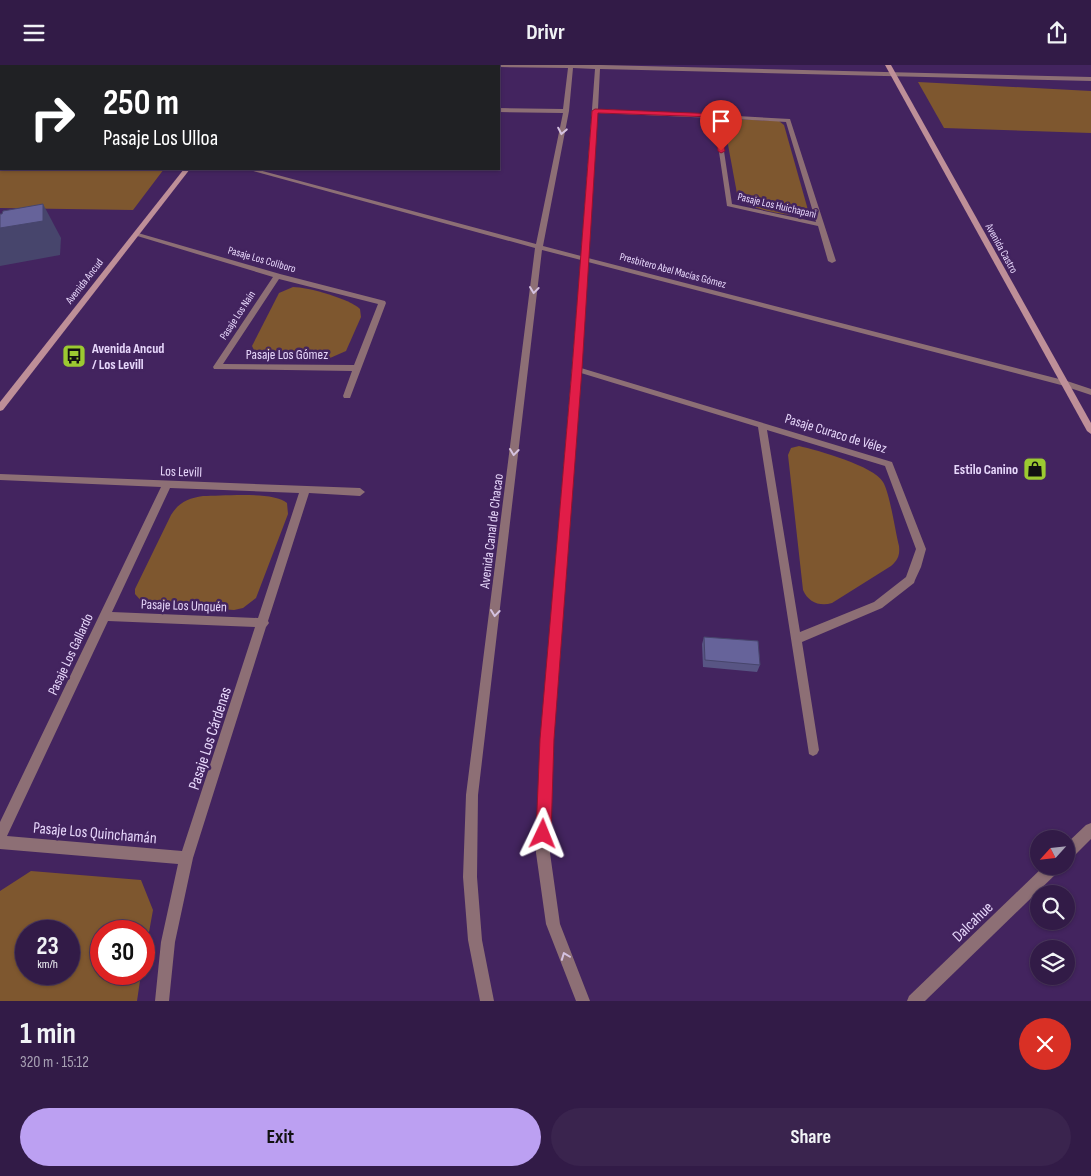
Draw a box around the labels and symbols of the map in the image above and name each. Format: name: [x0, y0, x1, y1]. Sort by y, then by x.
pin: [700, 100, 742, 151]
one-way arrow: [557, 126, 568, 135]
street label: Pasaje Los Huichapani: [736, 190, 817, 221]
street label: Avenida Castro: [982, 220, 1021, 276]
street label: Pasaje Los Coliboro: [226, 244, 298, 275]
street label: Presbítero Abel Macías Gómez: [618, 250, 728, 291]
street label: Avenida Ancud: [62, 256, 106, 307]
one-way arrow: [529, 286, 539, 295]
street label: Pasaje Los Naín: [217, 288, 258, 342]
place label: Avenida Ancud / Los Levill: [91, 340, 164, 373]
bus stop icon: Avenida Ancud / Los Levill: [61, 343, 87, 369]
street label: Pasaje Los Gómez: [246, 346, 328, 363]
street label: Pasaje Curaco de Vélez: [783, 410, 889, 457]
one-way arrow: [509, 448, 520, 456]
shop icon: Estilo Canino: [1022, 456, 1048, 482]
place label: Estilo Canino: [954, 461, 1018, 478]
street label: Los Levill: [160, 462, 202, 481]
street label: Avenida Canal de Chacao: [476, 473, 507, 590]
street label: Pasaje Los Unquén: [141, 596, 227, 615]
one-way arrow: [490, 609, 501, 617]
street label: Pasaje Los Gallardo: [44, 610, 97, 698]
street label: Pasaje Los Cárdenas: [185, 684, 236, 792]
position arrow: [516, 807, 568, 859]
street label: Pasaje Los Quinchamán: [32, 819, 158, 848]
north arrow: [1030, 830, 1075, 875]
street label: Dalcahue: [949, 898, 997, 946]
speed limit sign: 30: [90, 920, 155, 985]
one-way arrow: [561, 952, 571, 960]

